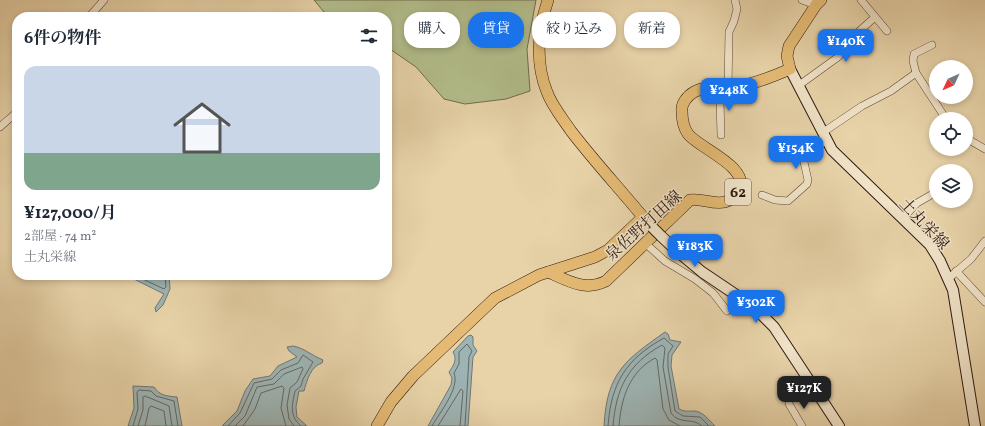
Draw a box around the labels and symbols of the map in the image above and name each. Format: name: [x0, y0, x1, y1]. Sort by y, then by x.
pin: ¥140K: [818, 29, 874, 63]
north arrow: [929, 60, 973, 104]
pin: ¥248K: [701, 78, 757, 112]
pin: ¥154K: [768, 136, 824, 170]
road number: 62: [725, 179, 751, 205]
street label: 泉佐野打田線: [601, 186, 687, 267]
street label: 土丸栄線: [894, 193, 953, 255]
pin: ¥183K: [667, 234, 723, 268]
pin: ¥302K: [728, 290, 784, 324]
pin: ¥127K: [776, 376, 832, 410]

